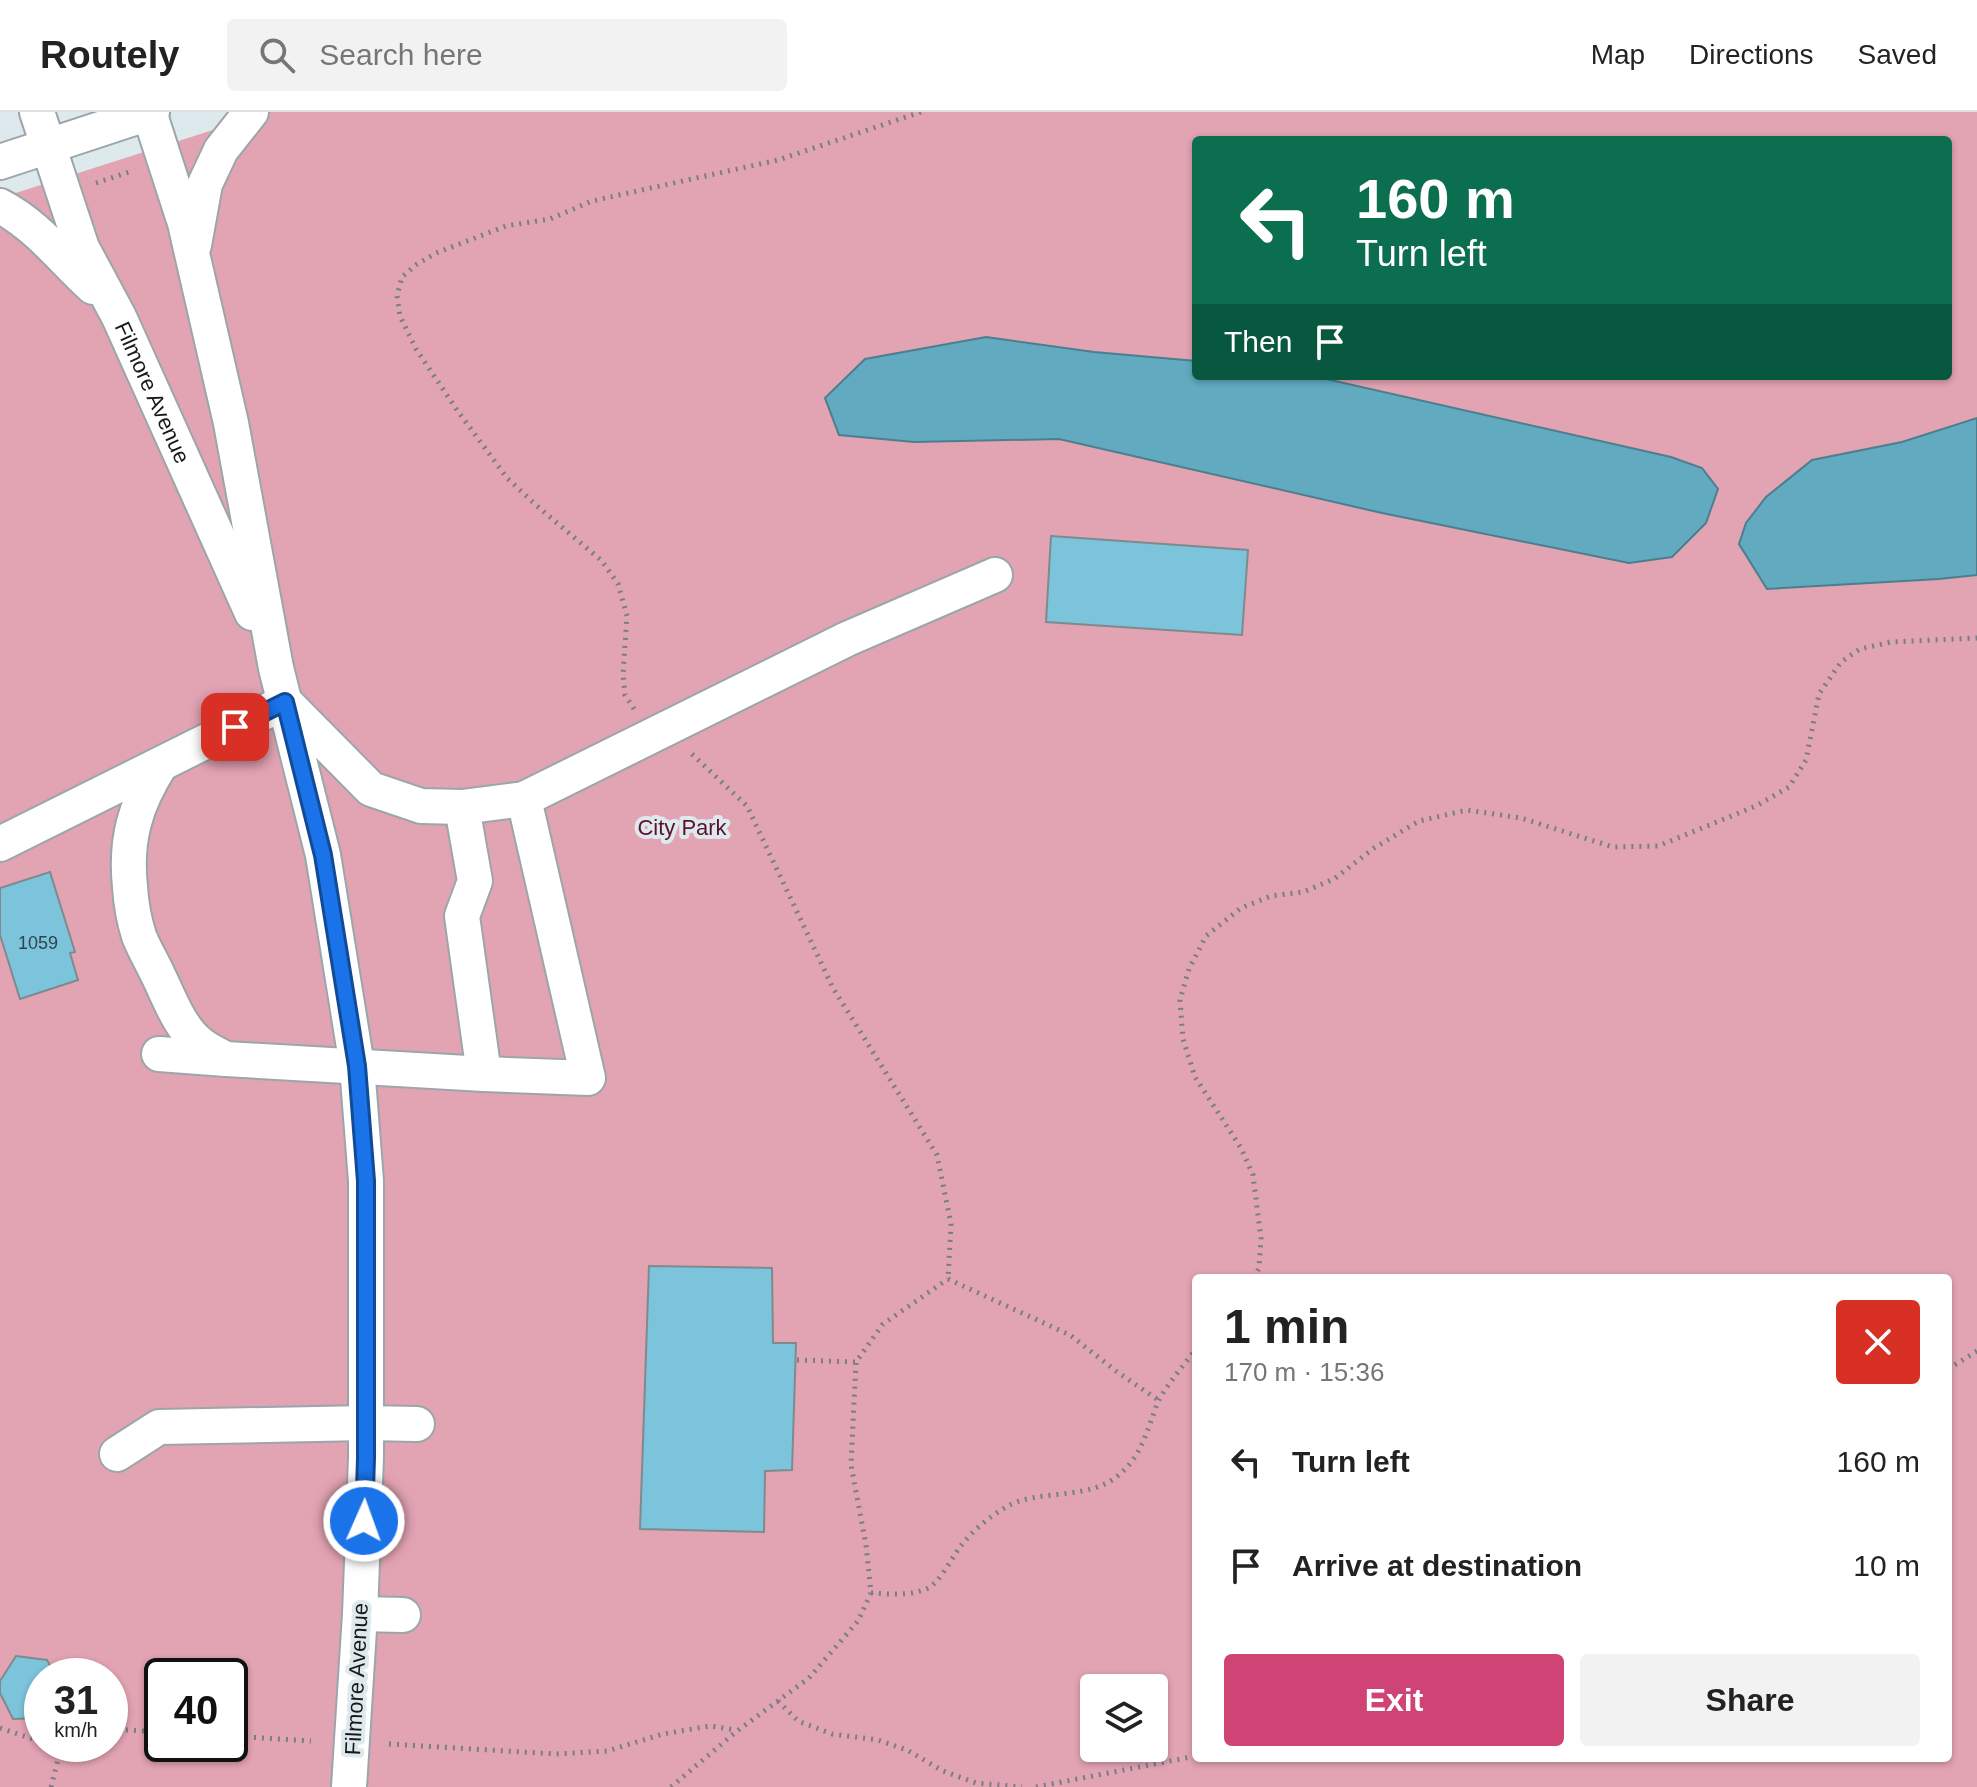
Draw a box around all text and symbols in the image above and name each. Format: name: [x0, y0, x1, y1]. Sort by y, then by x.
search box: [227, 19, 787, 91]
icon: search: [255, 33, 299, 77]
text: Routely: [40, 34, 179, 76]
text: Search here: [319, 38, 483, 71]
text: Map: [1591, 39, 1645, 70]
text: Directions: [1689, 39, 1814, 70]
text: Saved: [1858, 39, 1937, 70]
text: 160 m: [1356, 167, 1515, 230]
icon: left: [1224, 168, 1328, 272]
text: Turn left: [1356, 233, 1487, 274]
street label: Filmore Avenue: [110, 318, 195, 467]
icon: arrive: [1308, 320, 1352, 364]
text: Then: [1224, 325, 1292, 358]
pin: [201, 693, 269, 761]
icon: arrive: [213, 705, 257, 749]
park label: City Park: [637, 815, 728, 840]
house number: 1059: [18, 933, 58, 953]
text: 1 min: [1224, 1300, 1349, 1353]
button: close: [1836, 1300, 1920, 1384]
text: 170 m · 15:36: [1224, 1357, 1384, 1387]
icon: left: [1224, 1440, 1268, 1484]
text: Turn left: [1292, 1445, 1410, 1478]
text: 160 m: [1837, 1445, 1920, 1478]
position arrow: [322, 1479, 406, 1563]
icon: arrive: [1224, 1544, 1268, 1588]
text: Arrive at destination: [1292, 1549, 1582, 1582]
text: 10 m: [1853, 1549, 1920, 1582]
street label: Filmore Avenue: [340, 1602, 373, 1756]
button: Exit: [1224, 1654, 1564, 1746]
button: Share: [1580, 1654, 1920, 1746]
speed limit sign: 40: [144, 1658, 248, 1762]
map controls: [1080, 1674, 1168, 1762]
button: layers: [1080, 1674, 1168, 1762]
text: 31: [54, 1678, 98, 1722]
text: km/h: [54, 1719, 98, 1741]

